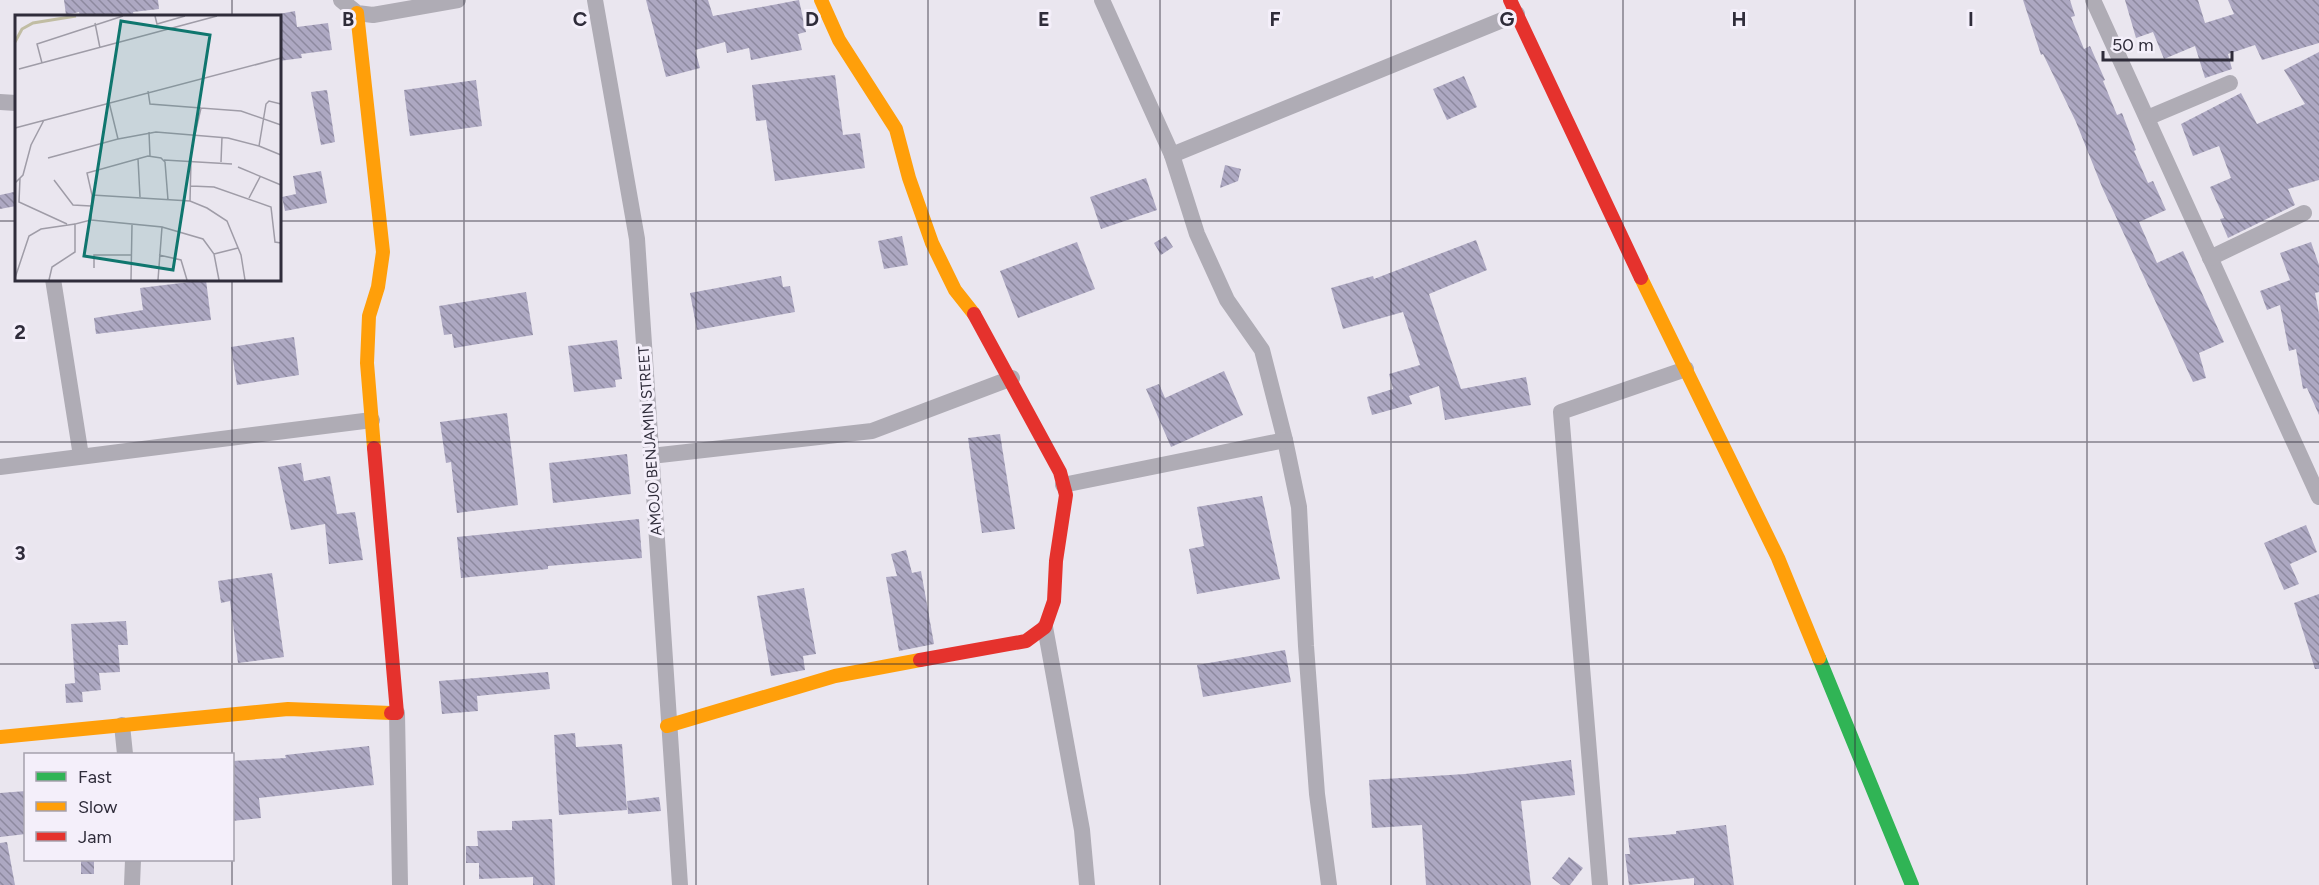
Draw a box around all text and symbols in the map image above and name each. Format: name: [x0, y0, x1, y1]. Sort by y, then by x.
text: B: [342, 7, 354, 31]
text: C: [573, 7, 587, 31]
text: D: [805, 7, 819, 31]
text: E: [1038, 7, 1050, 31]
text: F: [1269, 7, 1281, 31]
text: G: [1500, 7, 1515, 31]
text: H: [1732, 7, 1747, 31]
text: I: [1968, 7, 1974, 31]
inset map: [15, 15, 280, 280]
scale bar: [2103, 24, 2232, 62]
text: 50 m: [2112, 34, 2154, 56]
text: 2: [14, 320, 26, 344]
street label: AMOJO BENJAMIN STREET: [634, 345, 666, 536]
text: 3: [14, 541, 26, 565]
legend: [24, 753, 234, 861]
text: Fast: [78, 766, 112, 788]
text: Slow: [78, 796, 117, 818]
text: Jam: [78, 826, 112, 848]

